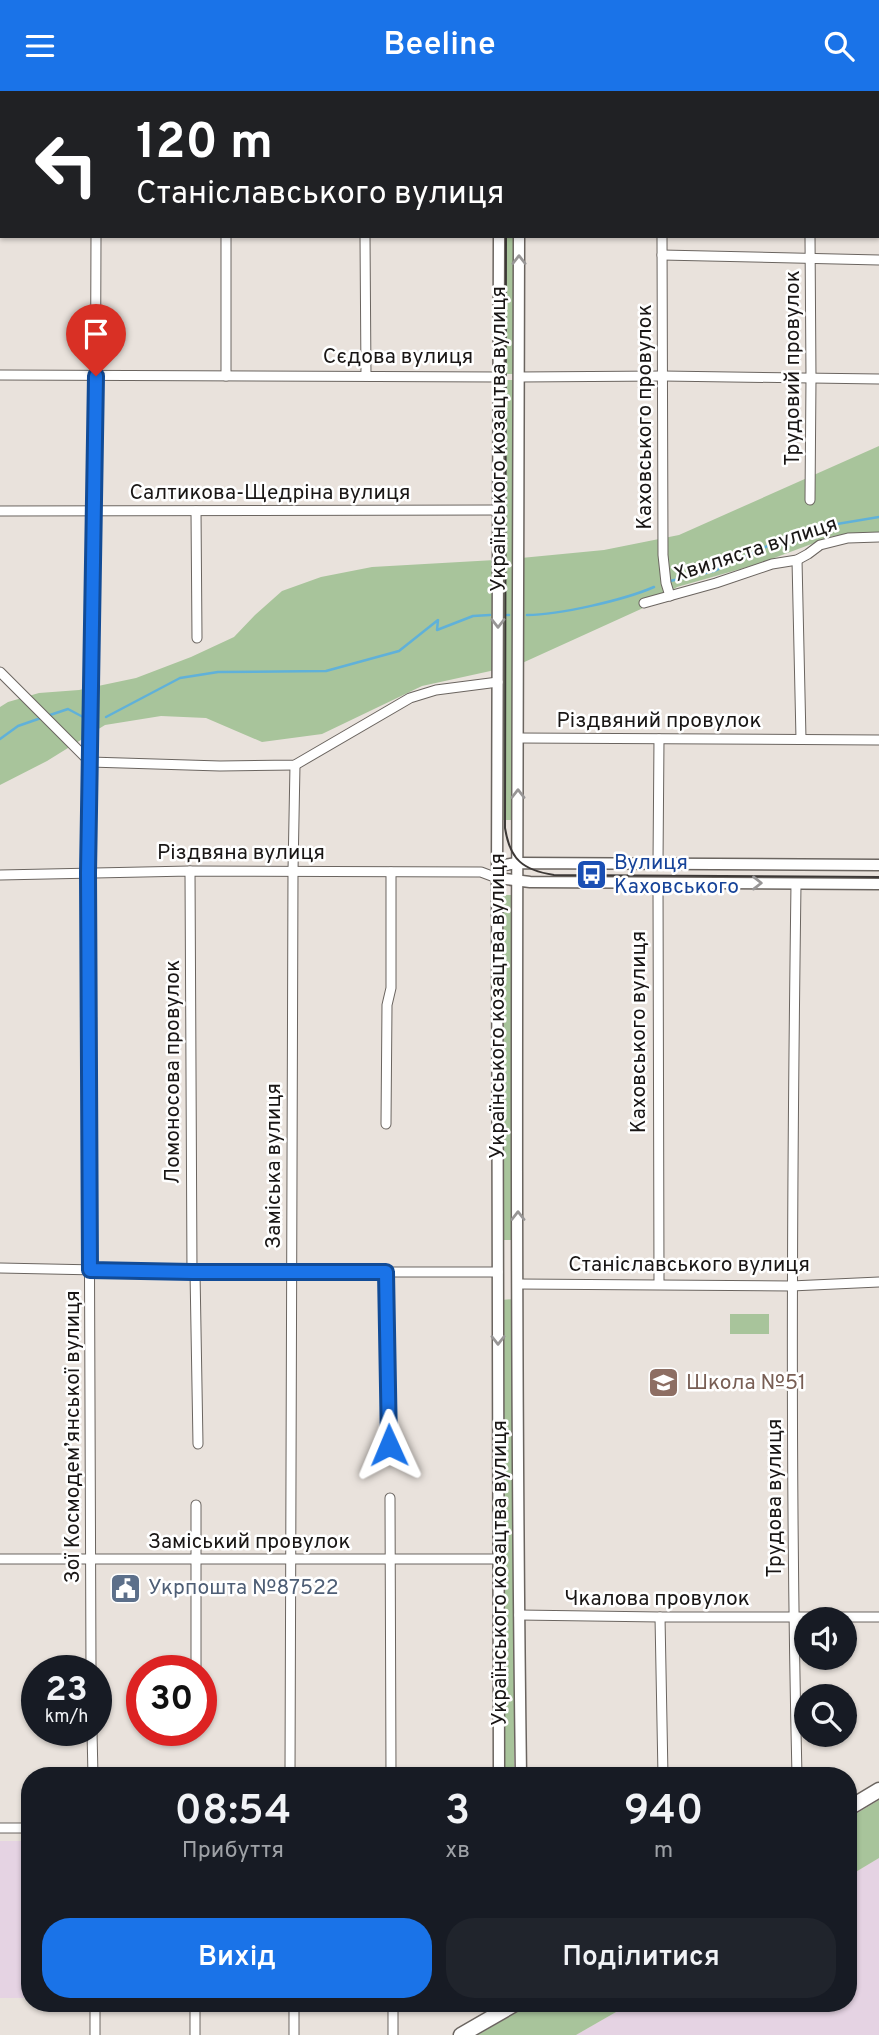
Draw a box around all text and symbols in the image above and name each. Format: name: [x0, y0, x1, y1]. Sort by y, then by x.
text: Beeline: [383, 26, 496, 66]
icon: menu: [21, 27, 59, 65]
icon: search: [820, 27, 858, 65]
text: 120 m: [136, 114, 273, 176]
icon: left: [21, 119, 112, 210]
text: Станіславського вулиця: [136, 175, 504, 215]
one-way arrow: [511, 254, 527, 265]
street label: Трудовий провулок: [780, 270, 807, 466]
street label: Українського козацтва вулиця: [486, 286, 513, 592]
pin: [66, 304, 126, 376]
street label: Каховського провулок: [632, 304, 659, 530]
icon: arrive: [77, 315, 115, 353]
street label: Сєдова вулиця: [323, 344, 473, 371]
street label: Салтикова-Щедріна вулиця: [129, 480, 411, 507]
street label: Хвиляста вулиця: [671, 511, 841, 589]
one-way arrow: [491, 618, 506, 629]
street label: Різдвяний провулок: [557, 708, 761, 735]
one-way arrow: [510, 789, 526, 799]
street label: Різдвяна вулиця: [157, 840, 325, 867]
place label: Вулиця Каховського: [614, 850, 739, 901]
street label: Українського козацтва вулиця: [485, 853, 512, 1159]
bus stop icon: Вулиця Каховського: [574, 858, 608, 892]
one-way arrow: [752, 875, 763, 891]
street label: Каховського вулиця: [626, 931, 653, 1133]
street label: Ломоносова провулок: [160, 960, 187, 1184]
street label: Заміська вулиця: [261, 1083, 288, 1249]
one-way arrow: [510, 1210, 526, 1221]
street label: Станіславського вулиця: [568, 1252, 810, 1279]
street label: Зої Космодем’янської вулиця: [60, 1290, 87, 1584]
one-way arrow: [490, 1335, 506, 1346]
school or university icon: Школа №51: [646, 1366, 680, 1400]
place label: Школа №51: [686, 1370, 806, 1397]
position arrow: [352, 1408, 426, 1482]
street label: Трудова вулиця: [762, 1419, 789, 1577]
street label: Українського козацтва вулиця: [487, 1420, 514, 1726]
street label: Заміський провулок: [148, 1529, 350, 1556]
public building icon: Укрпошта №87522: [108, 1571, 142, 1605]
place label: Укрпошта №87522: [148, 1575, 339, 1602]
street label: Чкалова провулок: [564, 1586, 750, 1613]
map controls: [794, 1607, 857, 1747]
button: sound: [794, 1607, 857, 1670]
speed limit sign: 30: [126, 1655, 217, 1746]
text: 23: [45, 1669, 88, 1713]
button: search: [794, 1684, 857, 1747]
text: km/h: [45, 1706, 88, 1729]
text: 08:54: [175, 1786, 291, 1839]
text: 3: [445, 1786, 470, 1839]
text: 940: [624, 1786, 703, 1839]
text: Прибуття: [182, 1837, 284, 1866]
text: хв: [445, 1837, 470, 1866]
text: m: [654, 1837, 673, 1866]
button: Вихід: [42, 1918, 432, 1998]
button: Поділитися: [446, 1918, 836, 1998]

